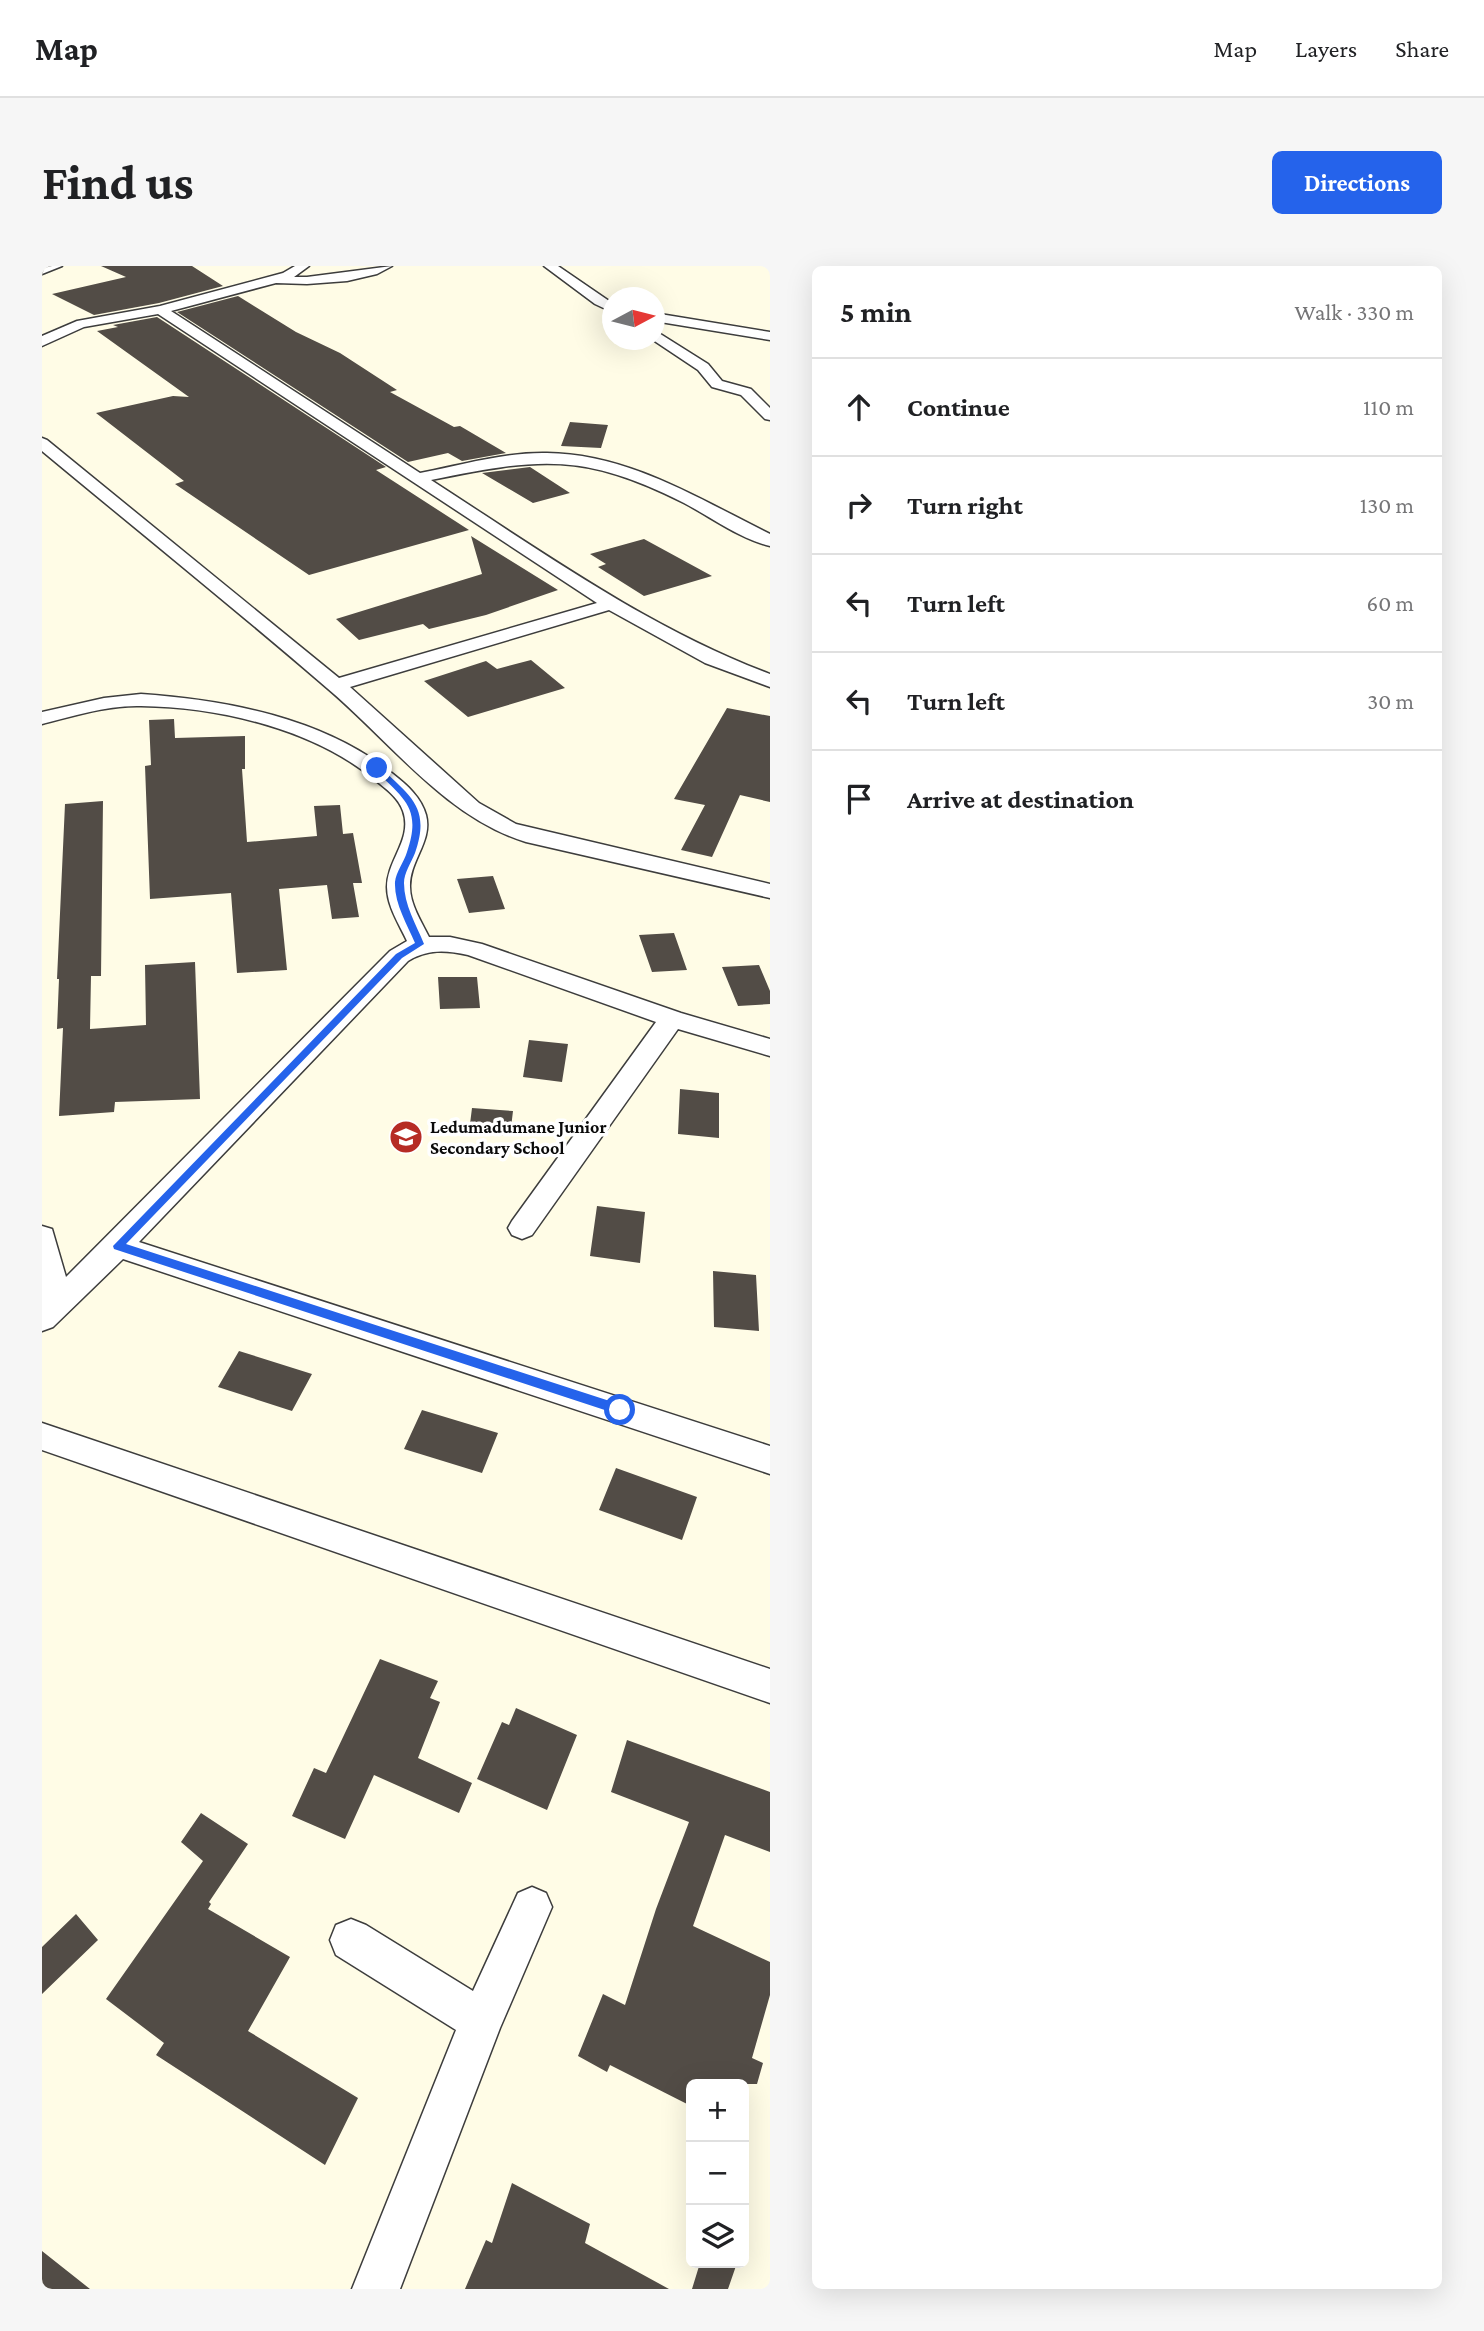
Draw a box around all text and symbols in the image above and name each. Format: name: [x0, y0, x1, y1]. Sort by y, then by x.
text: Map: [35, 30, 98, 67]
text: Map: [1213, 35, 1257, 62]
text: Layers: [1295, 35, 1357, 62]
text: Share: [1395, 35, 1449, 62]
button: Directions: [1272, 151, 1442, 214]
text: Find us: [42, 155, 194, 210]
north arrow: [602, 287, 665, 350]
text: 5 min: [840, 295, 912, 328]
text: Walk · 330 m: [1295, 299, 1414, 325]
icon: ahead: [840, 388, 878, 426]
text: Continue: [907, 393, 1010, 422]
text: 110 m: [1363, 394, 1414, 420]
icon: right: [840, 486, 878, 524]
text: Turn right: [907, 491, 1023, 520]
text: 130 m: [1360, 492, 1414, 518]
icon: left: [840, 584, 878, 622]
text: Turn left: [907, 589, 1005, 618]
text: 60 m: [1367, 590, 1414, 616]
icon: left: [840, 682, 878, 720]
text: Turn left: [907, 687, 1005, 716]
text: 30 m: [1367, 688, 1414, 714]
route end: [361, 752, 392, 783]
icon: arrive: [840, 780, 878, 818]
text: Arrive at destination: [907, 785, 1134, 814]
place label: Ledumadumane Junior Secondary School: [430, 1117, 607, 1158]
school or university icon: Ledumadumane Junior Secondary School: [387, 1118, 425, 1156]
route start: [604, 1394, 635, 1425]
map controls: [686, 2079, 749, 2268]
button: +: [686, 2079, 749, 2142]
button: −: [686, 2142, 749, 2205]
button: layers: [686, 2205, 749, 2268]

